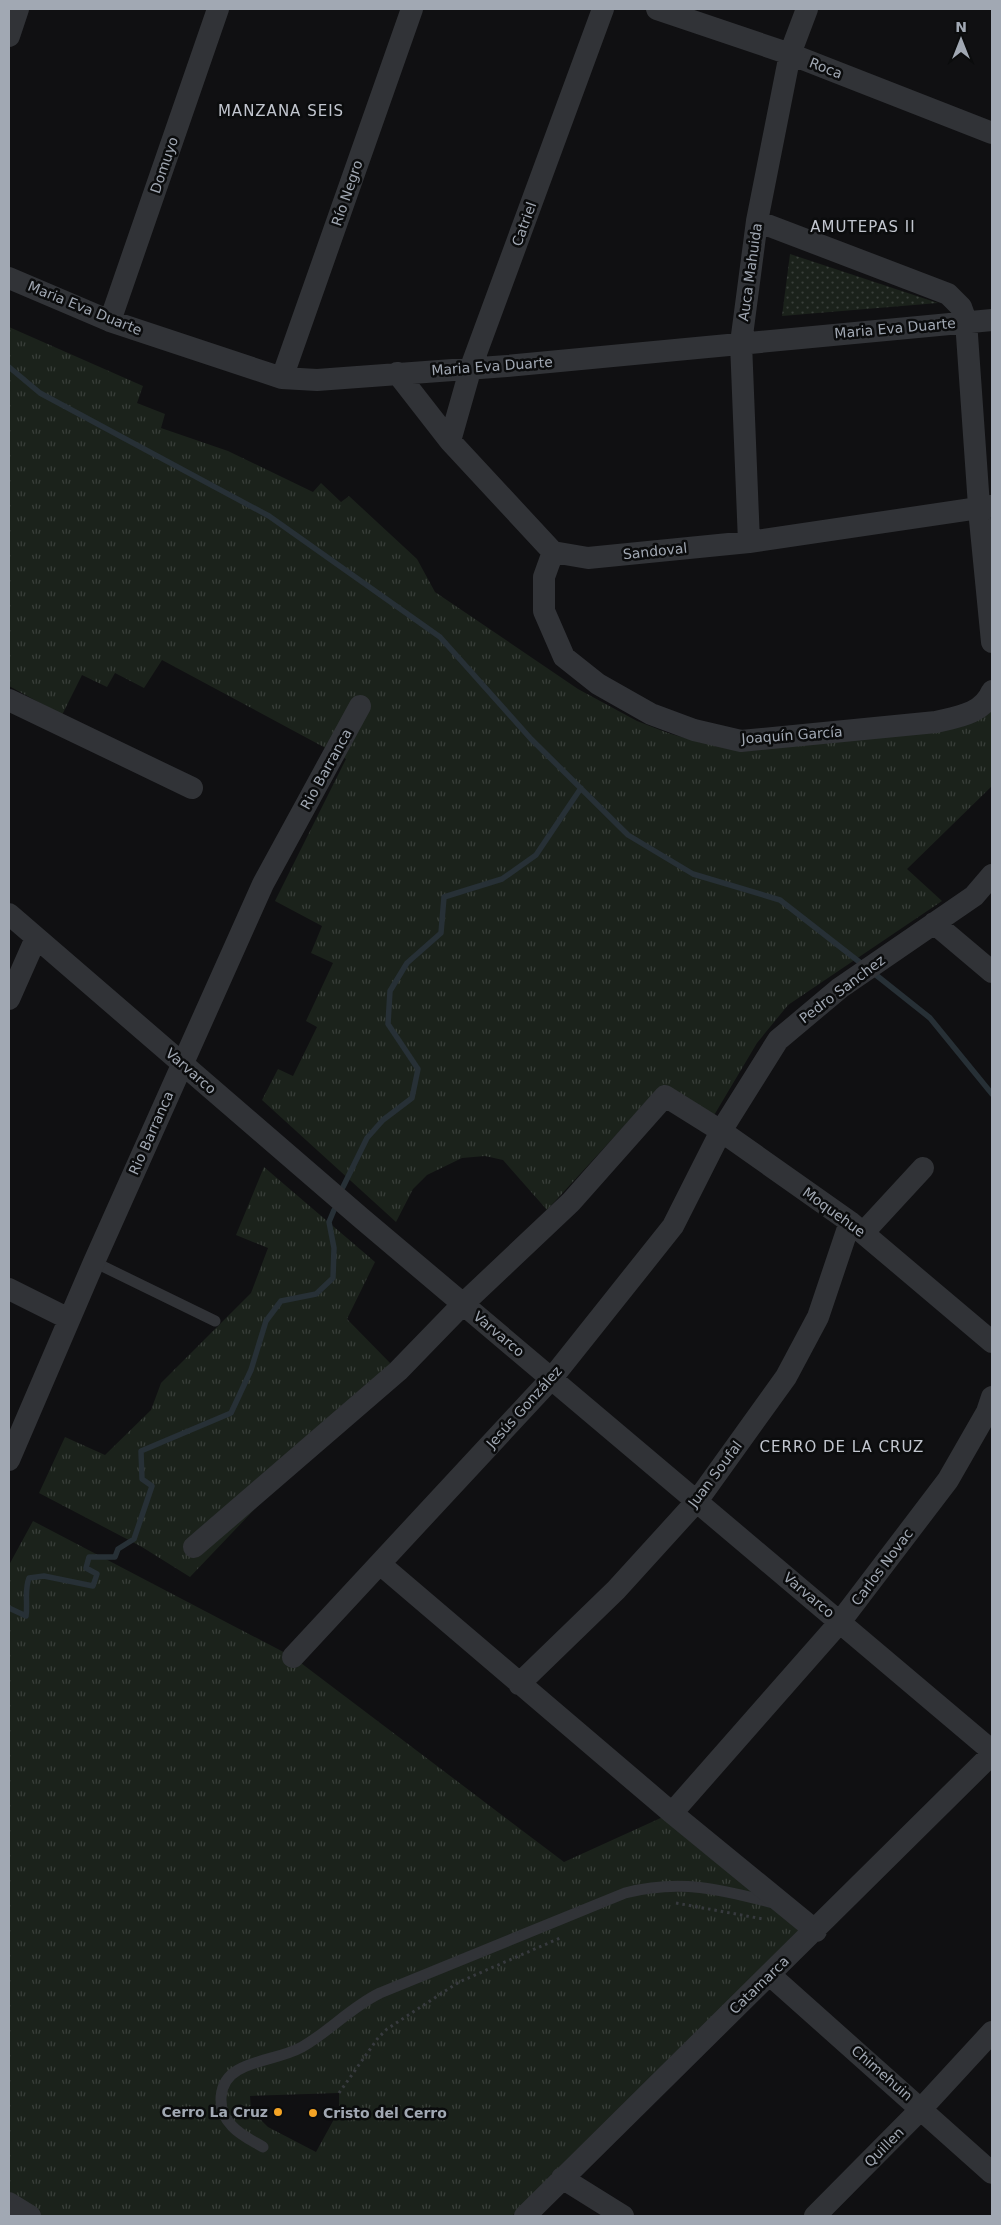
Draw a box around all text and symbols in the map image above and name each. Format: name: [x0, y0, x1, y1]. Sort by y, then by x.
north arrow: [936, 15, 986, 65]
text: N: [955, 19, 967, 35]
street label: Roca: [807, 54, 845, 82]
district label: MANZANA SEIS: [218, 102, 344, 120]
street label: Domuyo: [147, 135, 181, 195]
street label: Río Negro: [328, 158, 366, 228]
street label: Catriel: [509, 200, 539, 248]
district label: AMUTEPAS II: [810, 218, 916, 236]
street label: Auca Mahuida: [735, 222, 765, 322]
street label: Maria Eva Duarte: [26, 278, 144, 338]
street label: Maria Eva Duarte: [834, 315, 956, 341]
street label: Maria Eva Duarte: [431, 354, 553, 378]
street label: Sandoval: [622, 540, 688, 562]
street label: Joaquín García: [740, 723, 843, 747]
street label: Rio Barranca: [297, 726, 355, 812]
street label: Pedro Sanchez: [796, 952, 888, 1026]
street label: Varvarco: [163, 1045, 219, 1097]
street label: Rio Barranca: [125, 1089, 177, 1177]
street label: Moquehue: [800, 1184, 868, 1240]
street label: Varvarco: [470, 1308, 528, 1360]
street label: Jesús González: [482, 1363, 565, 1452]
street label: Juan Soufal: [684, 1438, 745, 1511]
district label: CERRO DE LA CRUZ: [760, 1438, 924, 1456]
street label: Carlos Novac: [848, 1525, 916, 1609]
street label: Varvarco: [780, 1569, 838, 1621]
street label: Catamarca: [726, 1953, 792, 2017]
street label: Chimehuin: [848, 2042, 916, 2104]
place label: Cerro La Cruz: [161, 2104, 268, 2120]
place label: Cristo del Cerro: [323, 2105, 447, 2121]
marker: Cerro La Cruz: [272, 2106, 284, 2118]
marker: Cristo del Cerro: [307, 2107, 319, 2119]
street label: Quillen: [861, 2124, 907, 2170]

